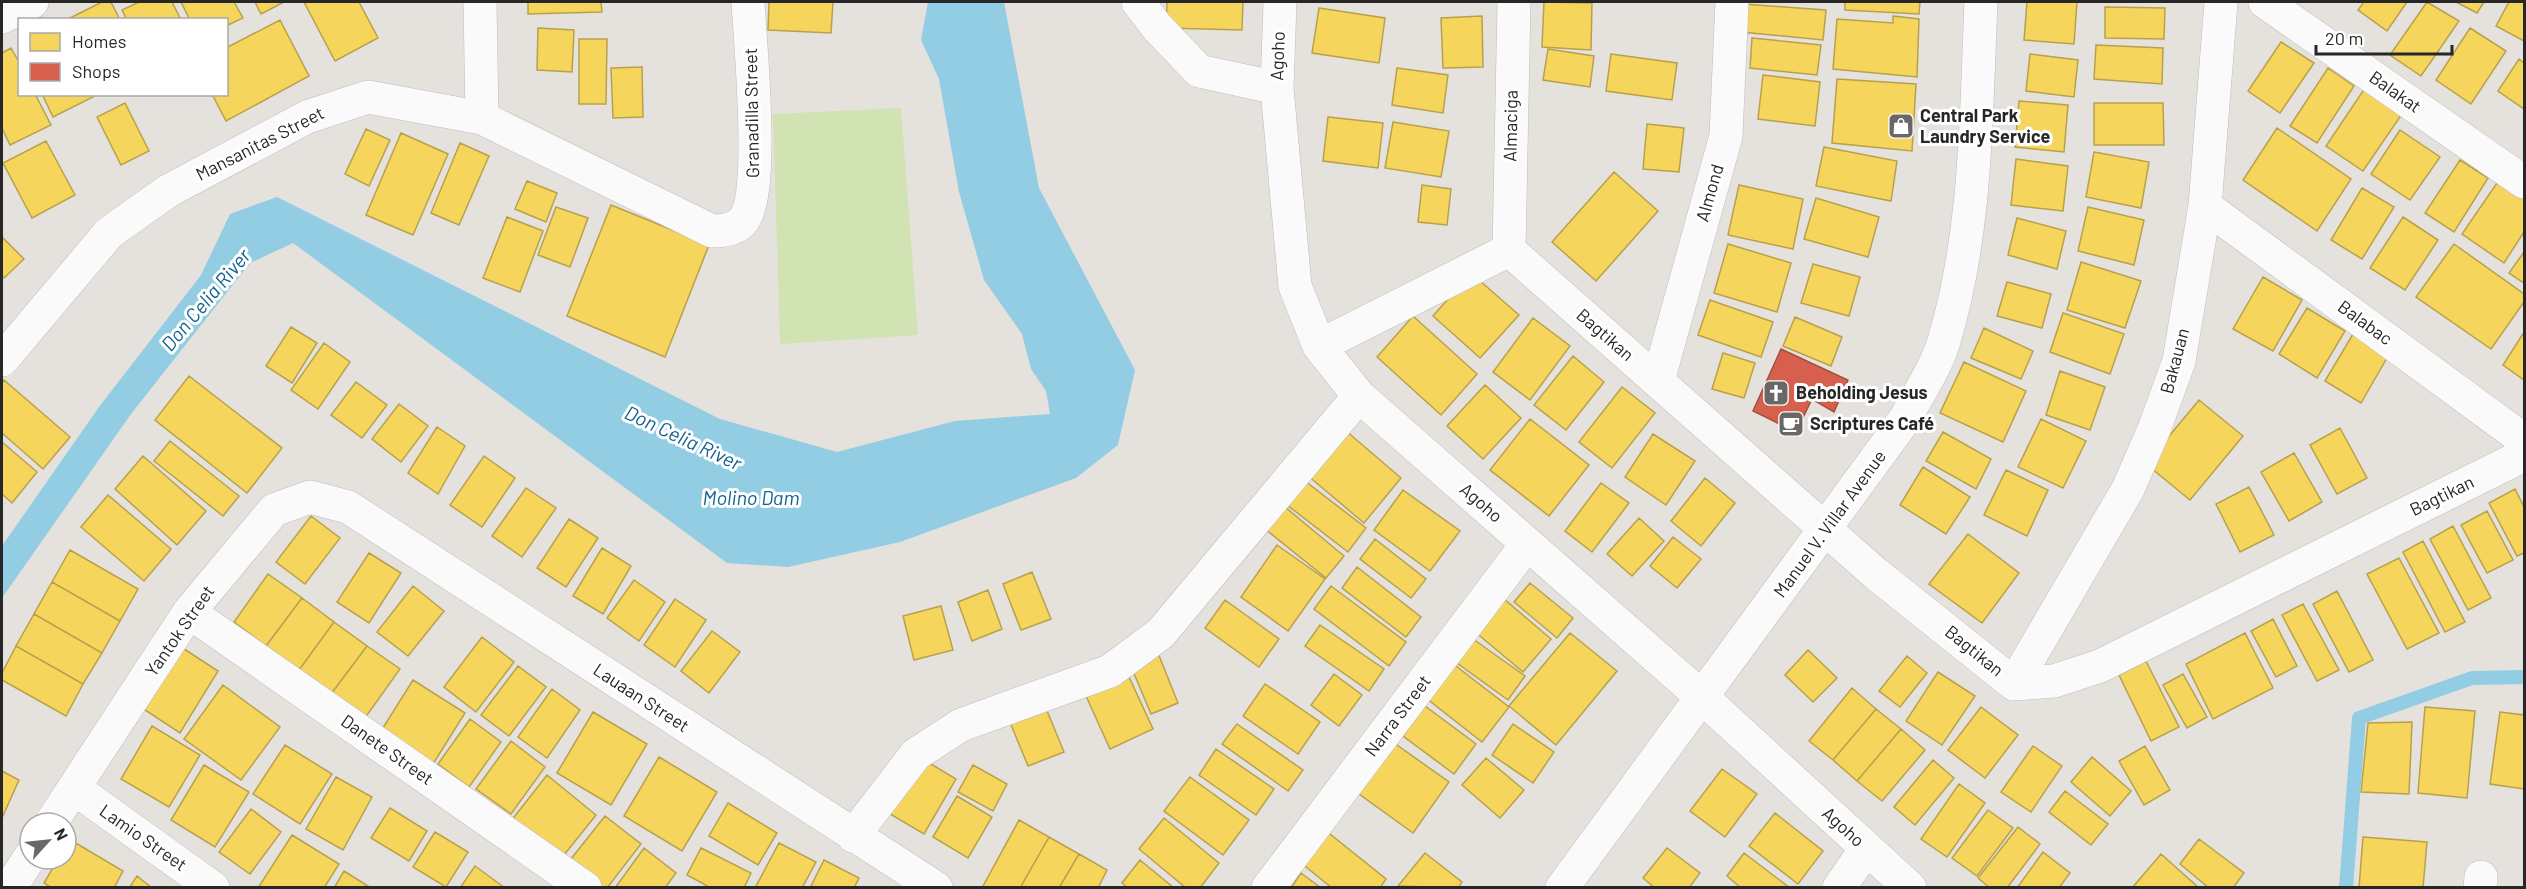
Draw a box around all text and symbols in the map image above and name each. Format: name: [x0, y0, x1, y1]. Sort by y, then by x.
legend: [18, 18, 228, 96]
scale bar: [2316, 18, 2452, 56]
text: 20 m: [2325, 27, 2363, 49]
text: Homes: [72, 30, 126, 52]
street label: Agoho: [1265, 31, 1289, 81]
street label: Granadilla Street: [739, 48, 763, 178]
text: Shops: [72, 60, 121, 82]
street label: Balakat: [2365, 65, 2426, 117]
street label: Almaciga: [1498, 90, 1522, 162]
street label: Mansanitas Street: [192, 101, 327, 185]
place label: Central Park Laundry Service: [1920, 104, 2050, 147]
shop icon: Central Park Laundry Service: [1886, 111, 1916, 141]
street label: Almond: [1690, 161, 1728, 224]
water label: Don Celia River: [156, 243, 256, 355]
street label: Balabac: [2334, 295, 2397, 349]
street label: Bagtikan: [1572, 303, 1639, 365]
street label: Bakauan: [2155, 326, 2193, 396]
church icon: Beholding Jesus: [1761, 378, 1791, 408]
place label: Beholding Jesus: [1796, 381, 1928, 403]
water label: Don Celia River: [621, 400, 746, 475]
cafe icon: Scriptures Café: [1776, 409, 1806, 439]
place label: Scriptures Café: [1810, 412, 1934, 434]
street label: Manuel V. Villar Avenue: [1768, 445, 1890, 601]
street label: Bagtikan: [2406, 470, 2477, 520]
street label: Agoho: [1456, 478, 1508, 527]
water label: Molino Dam: [703, 485, 799, 509]
street label: Yantok Street: [140, 581, 219, 680]
street label: Bagtikan: [1941, 620, 2008, 680]
street label: Lauaan Street: [589, 658, 694, 736]
street label: Narra Street: [1359, 670, 1435, 761]
street label: Danete Street: [337, 709, 438, 789]
street label: Lamio Street: [96, 799, 191, 875]
street label: Agoho: [1818, 802, 1869, 851]
north arrow: [18, 811, 78, 871]
text: N: [51, 825, 73, 843]

